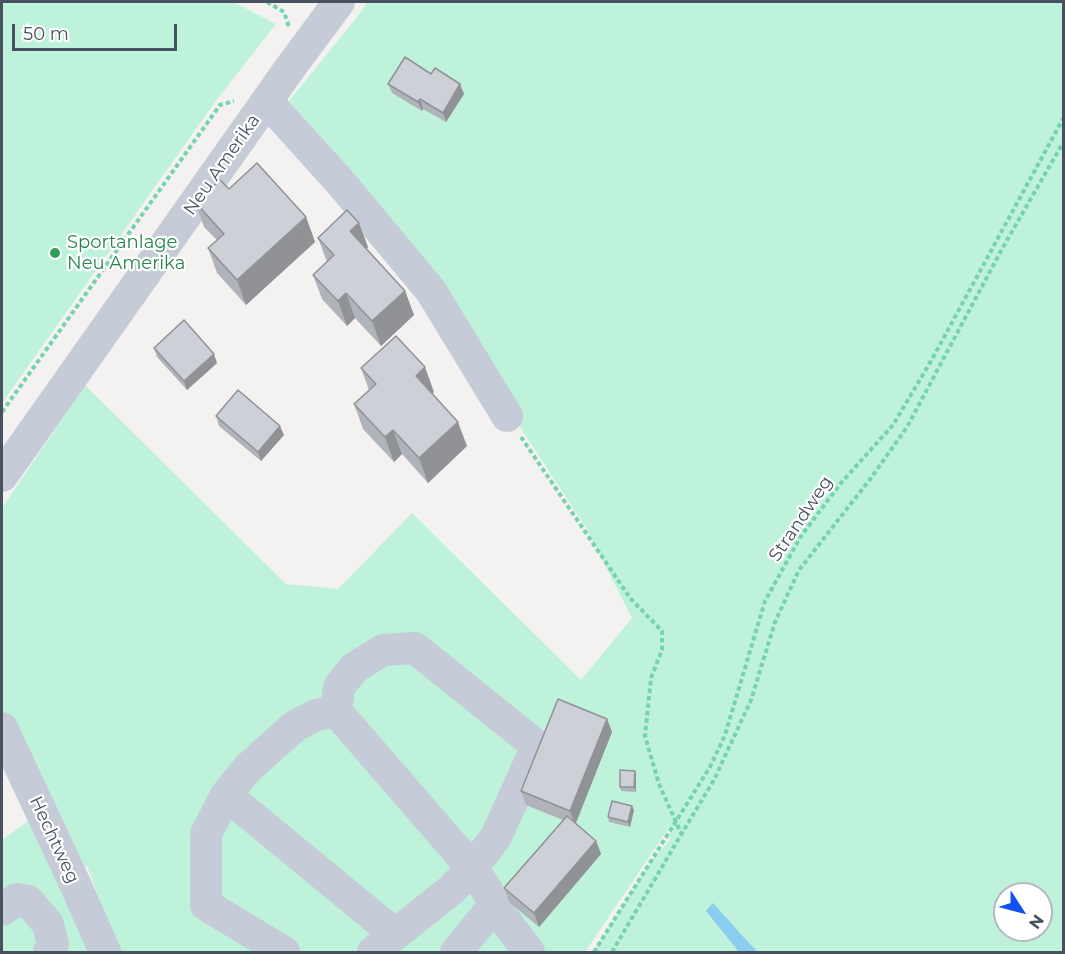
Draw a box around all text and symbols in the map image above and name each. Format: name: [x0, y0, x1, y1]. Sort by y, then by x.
scale bar: [15, 12, 180, 50]
text: 50 m: [23, 23, 69, 45]
street label: Neu Amerika: [179, 110, 265, 220]
place label: Sportanlage Neu Amerika: [67, 232, 185, 274]
marker: Sportanlage Neu Amerika: [48, 246, 62, 260]
street label: Strandweg: [764, 472, 838, 566]
street label: Hechtweg: [24, 793, 84, 887]
north arrow: [993, 882, 1053, 942]
text: N: [1025, 911, 1048, 933]

